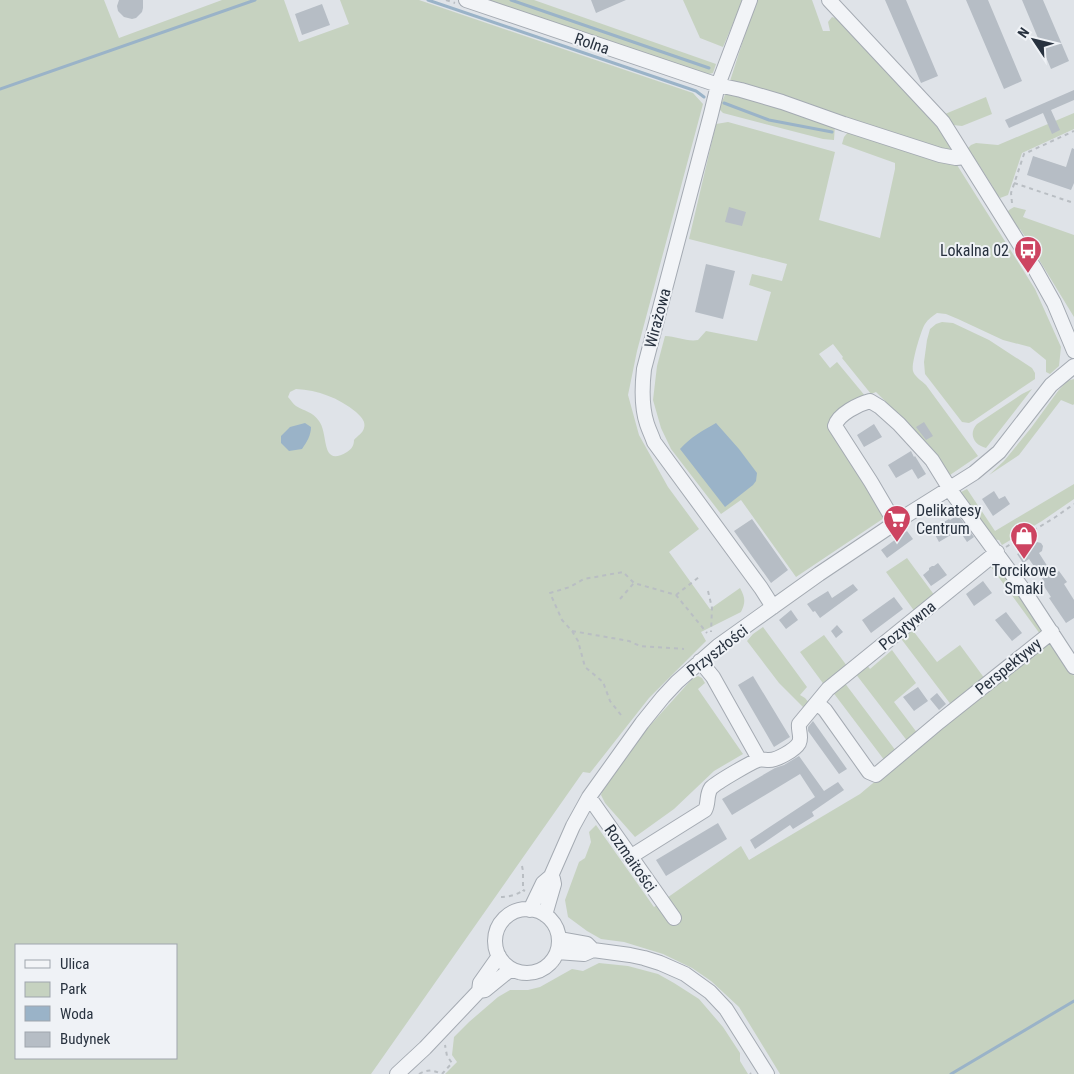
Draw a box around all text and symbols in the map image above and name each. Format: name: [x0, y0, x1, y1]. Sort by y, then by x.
north arrow: [1009, 15, 1059, 65]
text: N: [1014, 24, 1032, 41]
street label: Rolna: [572, 29, 612, 58]
bus stop icon: Lokalna 02: [1013, 235, 1043, 274]
place label: Lokalna 02: [940, 241, 1009, 260]
street label: Wirażowa: [640, 286, 675, 350]
place label: Delikatesy Centrum: [916, 501, 981, 538]
supermarket icon: Delikatesy Centrum: [882, 504, 912, 543]
shop icon: Torcikowe Smaki: [1009, 521, 1039, 560]
place label: Torcikowe Smaki: [992, 561, 1056, 598]
street label: Pozytywna: [875, 597, 940, 654]
street label: Przyszłości: [683, 621, 752, 680]
street label: Perspektywy: [971, 634, 1045, 699]
street label: Rozmaitości: [601, 821, 661, 896]
legend: [15, 944, 178, 1059]
text: Ulica: [60, 955, 89, 973]
text: Park: [60, 980, 87, 998]
text: Woda: [60, 1005, 93, 1023]
text: Budynek: [60, 1030, 110, 1048]

